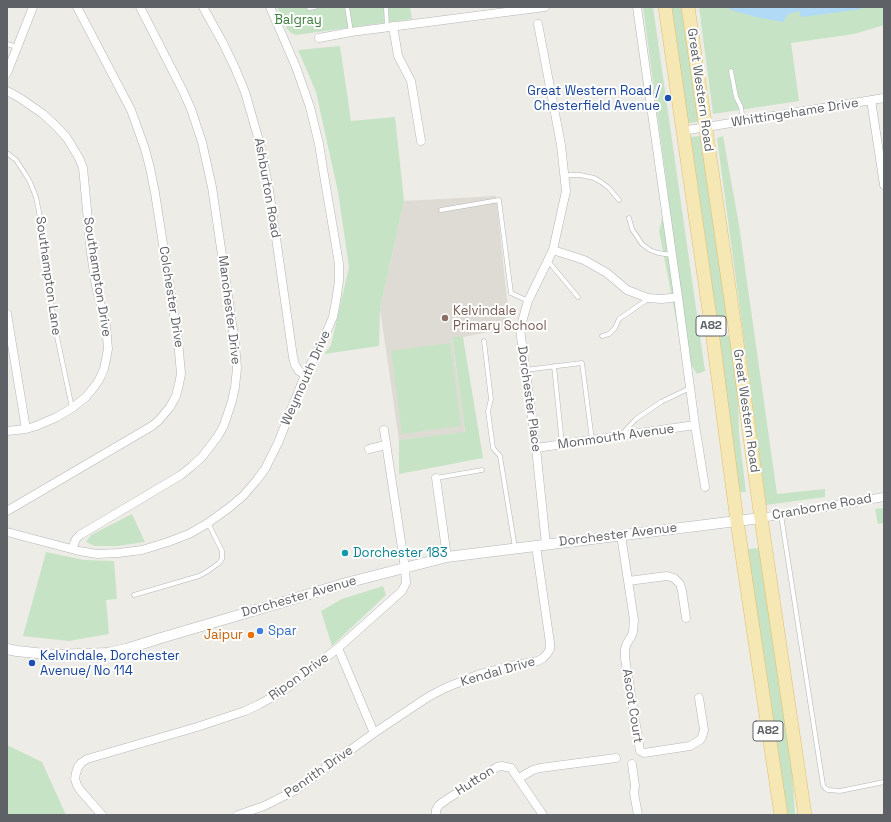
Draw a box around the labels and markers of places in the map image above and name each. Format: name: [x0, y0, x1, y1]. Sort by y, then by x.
place label: Great Western Road / Chesterfield Avenue: [527, 83, 660, 114]
marker: Great Western Road / Chesterfield Avenue: [663, 93, 673, 103]
place label: Kelvindale Primary School: [453, 303, 547, 334]
marker: Kelvindale Primary School: [440, 313, 450, 323]
place label: Dorchester 183: [353, 545, 448, 561]
marker: Dorchester 183: [340, 548, 350, 558]
place label: Spar: [268, 623, 297, 639]
marker: Spar: [255, 626, 265, 636]
place label: Jaipur: [204, 627, 243, 643]
marker: Jaipur: [246, 630, 256, 640]
place label: Kelvindale, Dorchester Avenue/ No 114: [40, 648, 180, 679]
marker: Kelvindale, Dorchester Avenue/ No 114: [27, 658, 37, 668]

